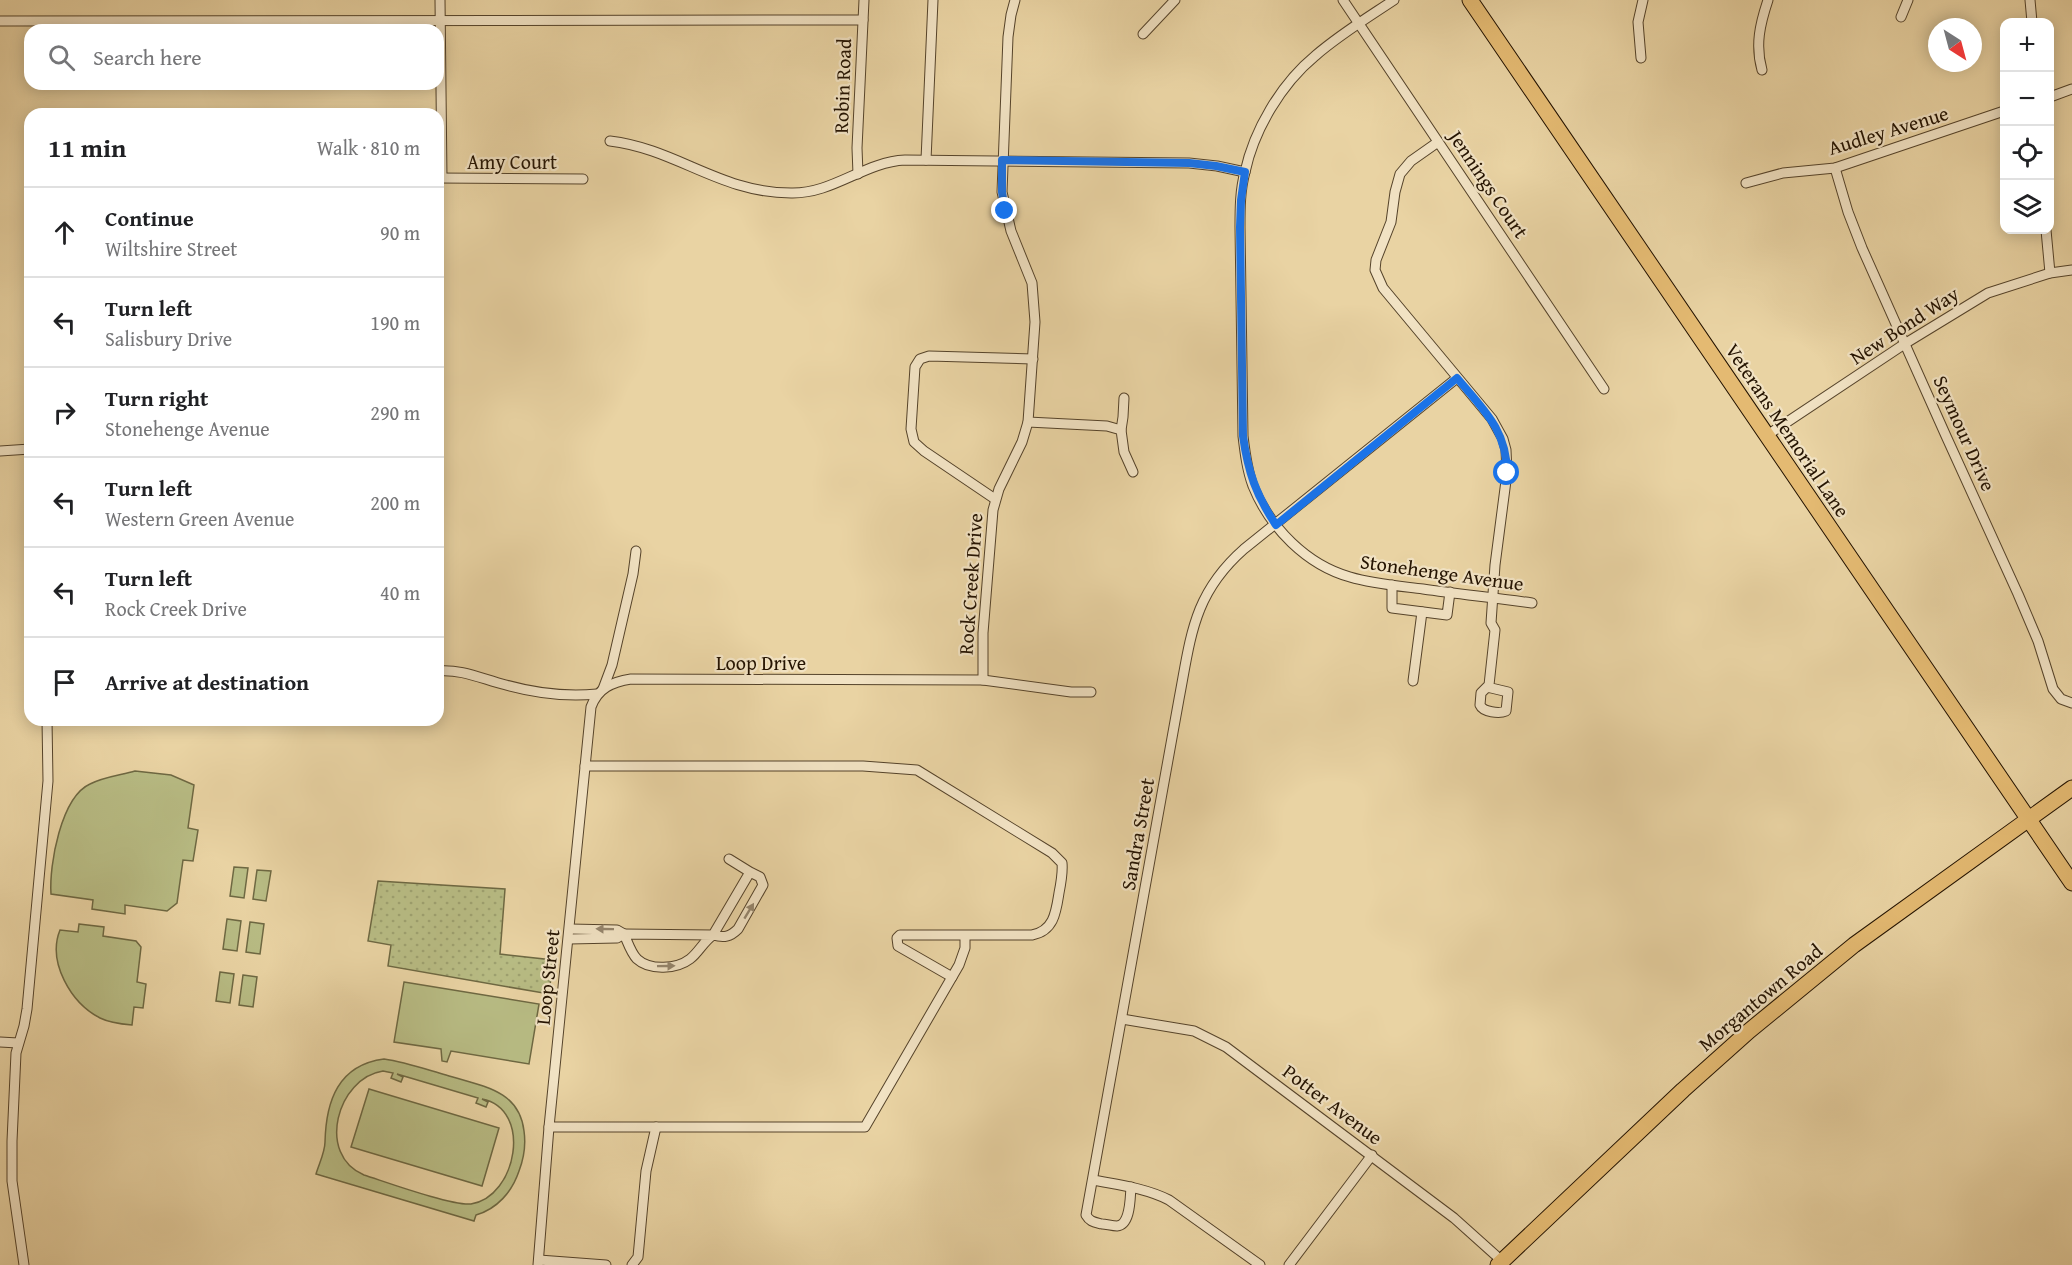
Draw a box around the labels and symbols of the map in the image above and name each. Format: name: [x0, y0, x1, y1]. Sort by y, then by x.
north arrow: [1928, 18, 1982, 72]
street label: Robin Road: [826, 38, 858, 134]
street label: Audley Avenue: [1824, 98, 1952, 162]
street label: Jennings Court: [1440, 122, 1536, 244]
street label: Amy Court: [467, 147, 557, 176]
route end: [991, 197, 1017, 223]
street label: New Bond Way: [1844, 279, 1964, 371]
street label: Veterans Memorial Lane: [1719, 337, 1857, 523]
street label: Seymour Drive: [1927, 370, 2003, 496]
route start: [1493, 459, 1519, 485]
street label: Rock Creek Drive: [951, 512, 989, 656]
street label: Stonehenge Avenue: [1358, 546, 1526, 598]
street label: Loop Drive: [716, 648, 806, 677]
street label: Sandra Street: [1113, 776, 1161, 892]
one-way arrow: [744, 902, 754, 919]
one-way arrow: [595, 925, 614, 934]
street label: Loop Street: [528, 928, 566, 1026]
street label: Morgantown Road: [1692, 936, 1829, 1058]
one-way arrow: [656, 961, 675, 971]
street label: Potter Avenue: [1277, 1057, 1389, 1151]

